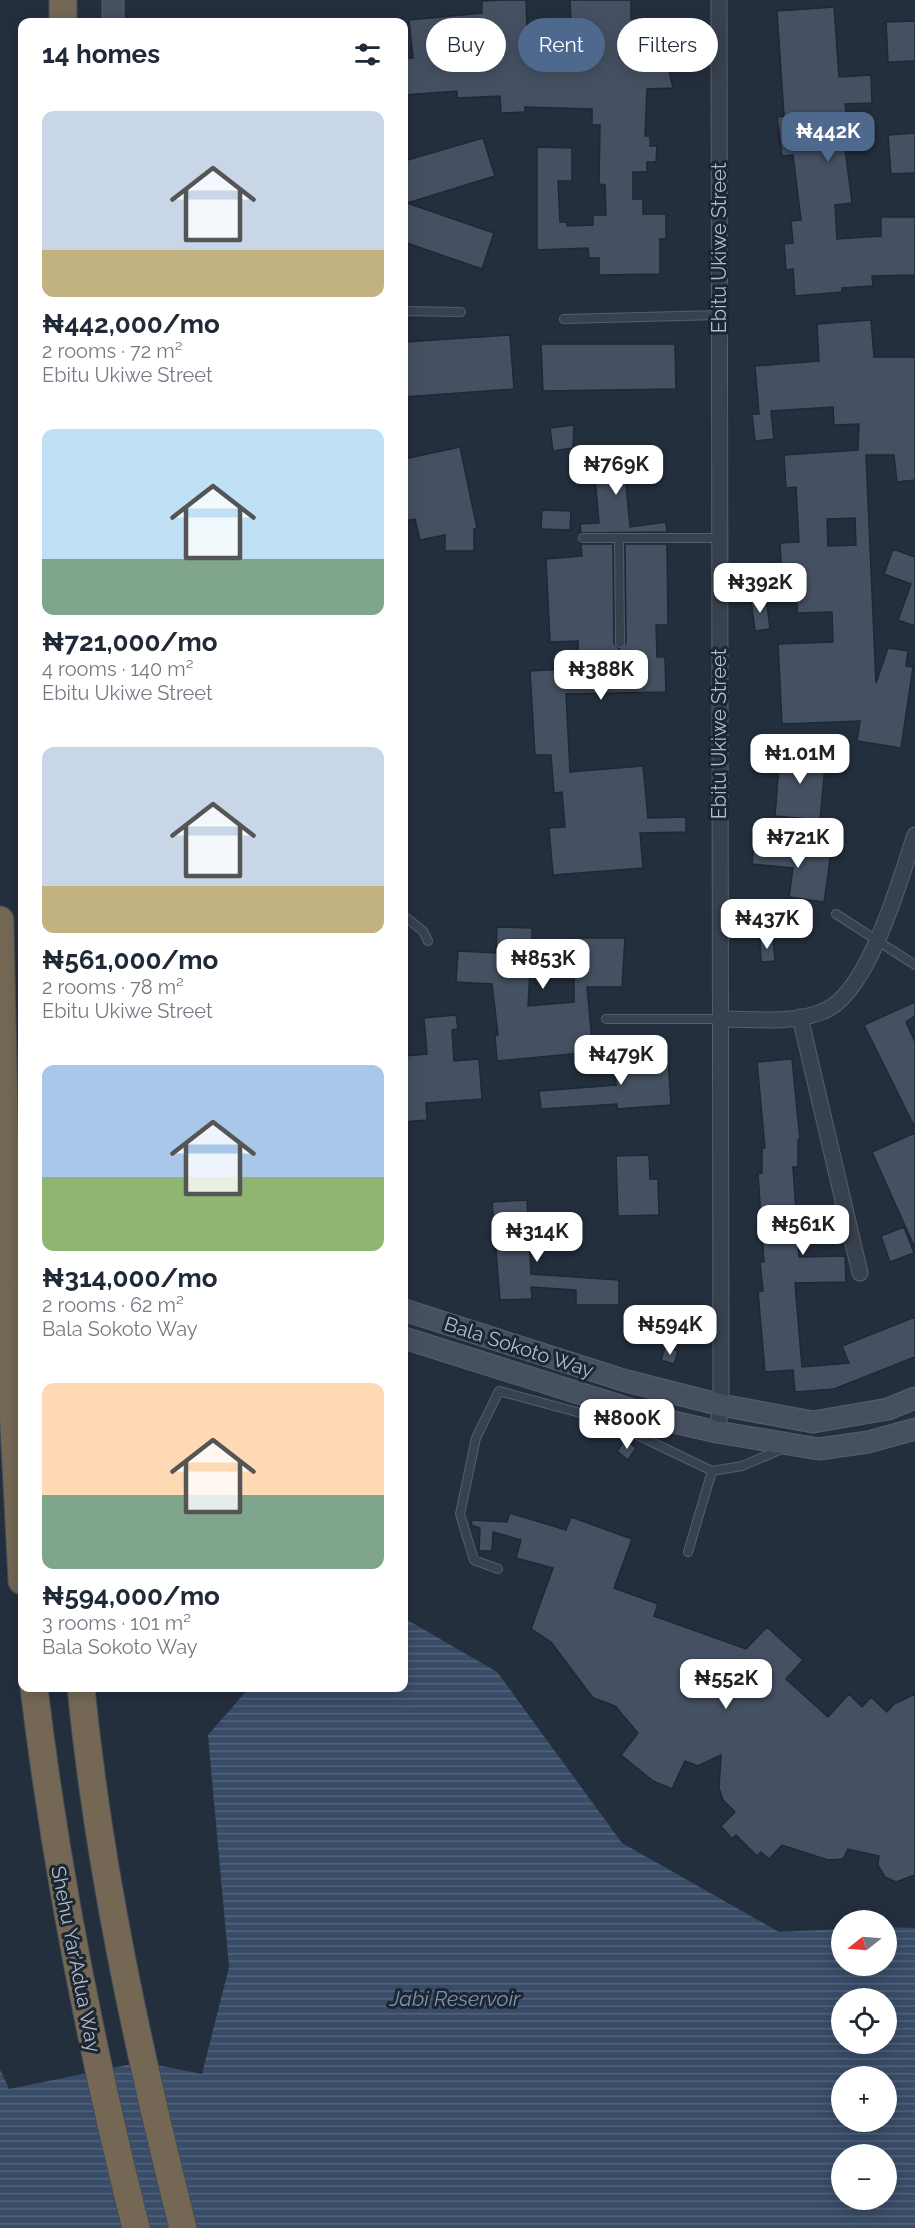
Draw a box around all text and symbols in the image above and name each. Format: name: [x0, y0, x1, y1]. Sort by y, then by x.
chip: Buy: [426, 18, 506, 72]
chip: Rent: [518, 18, 605, 72]
chip: Filters: [617, 18, 718, 72]
icon: filters: [351, 38, 384, 71]
text: 14 homes: [42, 39, 160, 69]
pin: ₦442K: [786, 112, 870, 163]
text: ₦442K: [796, 119, 860, 143]
icon: home: [159, 150, 267, 258]
street label: Ebitu Ukiwe Street: [707, 162, 731, 333]
text: ₦442,000/mo: [42, 309, 220, 339]
text: 2 rooms · 72 m²: [42, 339, 182, 363]
text: Ebitu Ukiwe Street: [42, 363, 213, 387]
pin: ₦769K: [574, 445, 658, 496]
text: ₦769K: [583, 452, 649, 476]
icon: home: [159, 468, 267, 576]
pin: ₦392K: [718, 563, 802, 614]
text: ₦392K: [728, 570, 792, 594]
text: ₦721,000/mo: [42, 627, 217, 657]
street label: Ebitu Ukiwe Street: [707, 648, 731, 819]
pin: ₦388K: [559, 650, 643, 701]
text: 4 rooms · 140 m²: [42, 657, 194, 681]
text: ₦388K: [568, 657, 634, 681]
text: Ebitu Ukiwe Street: [42, 681, 213, 705]
pin: ₦1.01M: [751, 734, 849, 785]
text: ₦1.01M: [764, 741, 836, 765]
icon: home: [159, 786, 267, 894]
pin: ₦721K: [756, 818, 840, 869]
text: ₦721K: [767, 825, 829, 849]
pin: ₦437K: [725, 899, 809, 950]
text: ₦437K: [735, 906, 799, 930]
pin: ₦853K: [501, 939, 585, 990]
text: ₦561,000/mo: [42, 945, 218, 975]
text: ₦853K: [511, 946, 575, 970]
text: 2 rooms · 78 m²: [42, 975, 184, 999]
text: Ebitu Ukiwe Street: [42, 999, 213, 1023]
pin: ₦479K: [579, 1035, 663, 1086]
text: ₦479K: [588, 1042, 654, 1066]
icon: home: [159, 1104, 267, 1212]
pin: ₦561K: [761, 1205, 845, 1256]
pin: ₦314K: [495, 1212, 579, 1263]
text: ₦561K: [771, 1212, 835, 1236]
text: ₦314K: [505, 1219, 569, 1243]
text: ₦314,000/mo: [42, 1263, 218, 1293]
text: 2 rooms · 62 m²: [42, 1293, 184, 1317]
pin: ₦594K: [628, 1305, 712, 1356]
street label: Bala Sokoto Way: [441, 1312, 597, 1383]
text: ₦594K: [638, 1312, 702, 1336]
text: Bala Sokoto Way: [42, 1317, 198, 1341]
pin: ₦800K: [585, 1399, 669, 1450]
text: ₦800K: [593, 1406, 661, 1430]
icon: home: [159, 1422, 267, 1530]
text: ₦594,000/mo: [42, 1581, 220, 1611]
text: 3 rooms · 101 m²: [42, 1611, 191, 1635]
text: Bala Sokoto Way: [42, 1635, 198, 1659]
pin: ₦552K: [684, 1659, 768, 1710]
text: ₦552K: [694, 1666, 758, 1690]
street label: Shehu Yar'Adua Way: [46, 1864, 106, 2054]
north arrow: [831, 1910, 897, 1976]
map controls: [831, 1910, 897, 2210]
water label: Jabi Reservoir: [389, 1986, 521, 2011]
button: locate: [831, 1988, 897, 2054]
button: +: [831, 2066, 897, 2132]
button: −: [831, 2144, 897, 2210]

